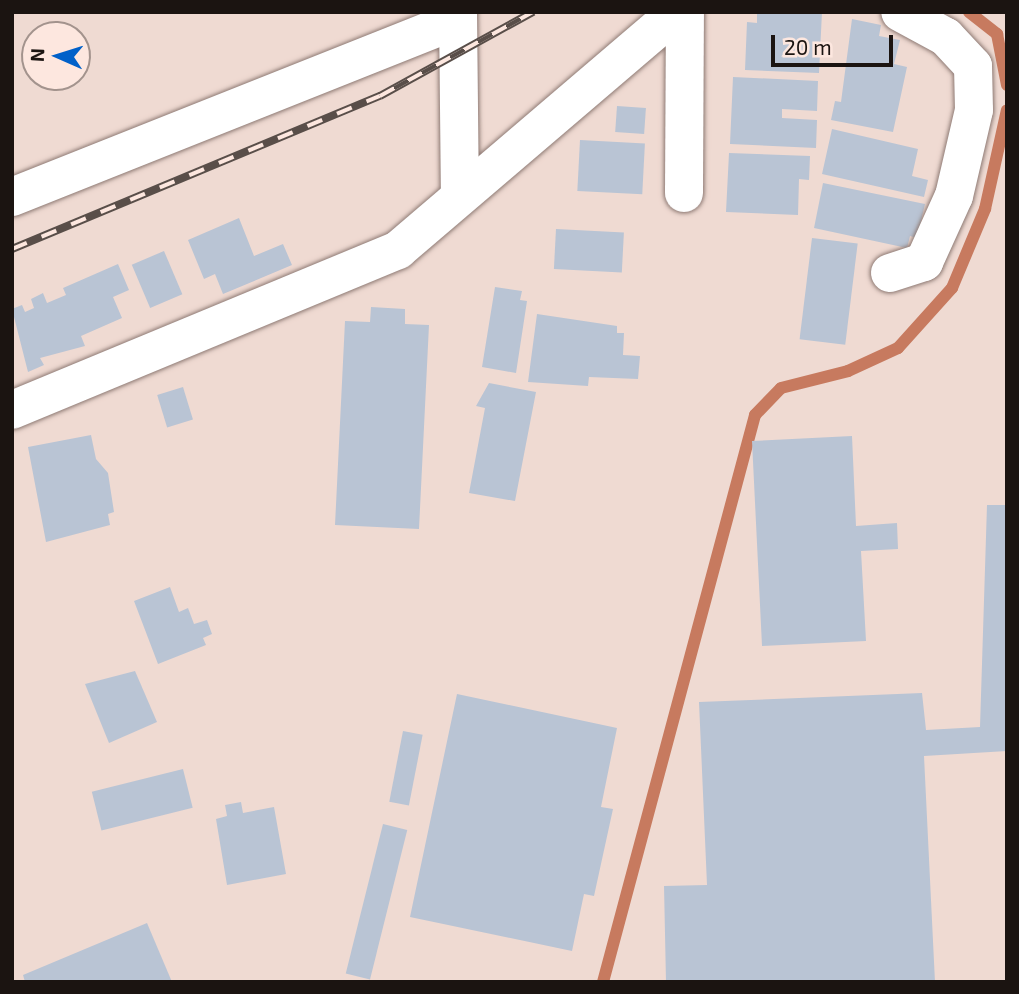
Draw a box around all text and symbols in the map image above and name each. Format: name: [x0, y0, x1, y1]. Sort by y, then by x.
north arrow: [21, 21, 91, 91]
scale bar: [774, 21, 897, 65]
text: 20 m: [784, 34, 832, 59]
text: N: [25, 48, 48, 62]

